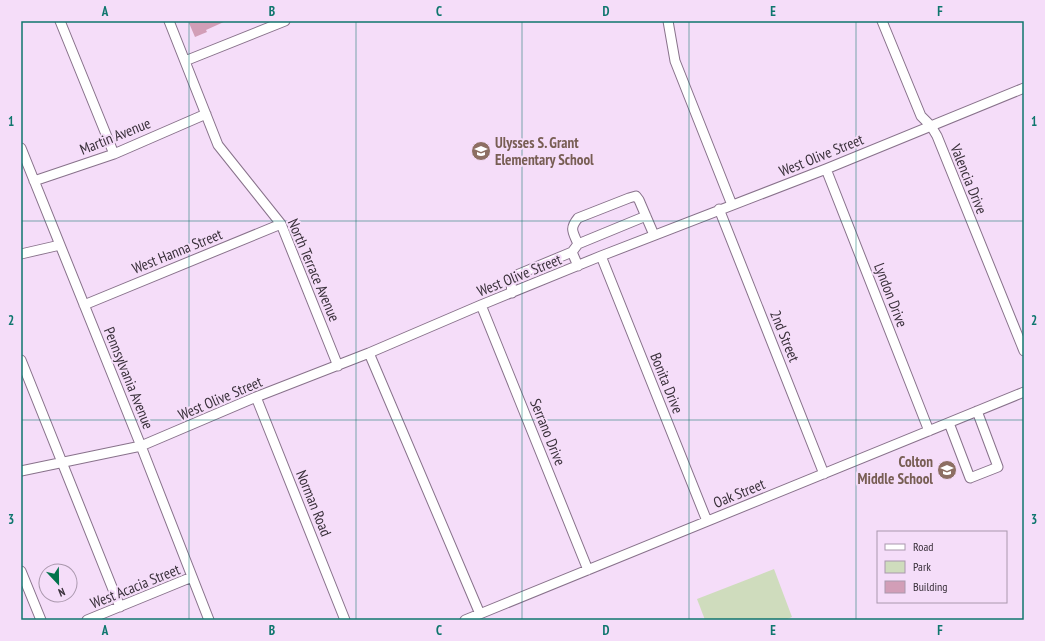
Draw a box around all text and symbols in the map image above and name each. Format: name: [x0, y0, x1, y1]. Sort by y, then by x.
text: A: [101, 3, 109, 20]
text: B: [269, 3, 275, 20]
text: C: [436, 3, 442, 20]
text: D: [603, 3, 610, 20]
text: E: [770, 3, 776, 20]
text: F: [937, 3, 943, 20]
text: 1: [8, 113, 14, 130]
street label: Martin Avenue: [77, 113, 153, 159]
text: 1: [1031, 113, 1037, 130]
street label: West Olive Street: [776, 129, 866, 181]
place label: Ulysses S. Grant Elementary School: [495, 133, 594, 169]
school or university icon: Ulysses S. Grant Elementary School: [470, 140, 492, 162]
street label: Valencia Drive: [946, 140, 992, 217]
street label: North Terrace Avenue: [284, 216, 344, 324]
street label: West Hanna Street: [129, 224, 225, 278]
street label: West Olive Street: [474, 249, 564, 301]
street label: Lyndon Drive: [870, 260, 912, 330]
street label: 2nd Street: [766, 307, 804, 365]
text: 2: [8, 312, 14, 329]
text: 2: [1031, 312, 1037, 329]
street label: Pennsylvania Avenue: [100, 324, 158, 432]
street label: Bonita Drive: [646, 350, 688, 416]
street label: West Olive Street: [175, 372, 265, 424]
street label: Serrano Drive: [526, 396, 570, 468]
place label: Colton Middle School: [858, 452, 933, 488]
school or university icon: Colton Middle School: [936, 459, 958, 481]
street label: Norman Road: [292, 467, 336, 539]
street label: Oak Street: [710, 474, 768, 512]
text: 3: [8, 511, 14, 528]
text: 3: [1031, 511, 1037, 528]
legend: [877, 531, 1007, 603]
text: Road: [913, 539, 933, 554]
street label: West Acacia Street: [87, 559, 183, 613]
text: Park: [913, 559, 931, 574]
north arrow: [38, 563, 78, 603]
text: Building: [913, 579, 948, 594]
text: N: [56, 585, 67, 600]
text: A: [101, 622, 109, 639]
text: B: [269, 622, 275, 639]
text: C: [436, 622, 442, 639]
text: D: [603, 622, 610, 639]
text: E: [770, 622, 776, 639]
text: F: [937, 622, 943, 639]

